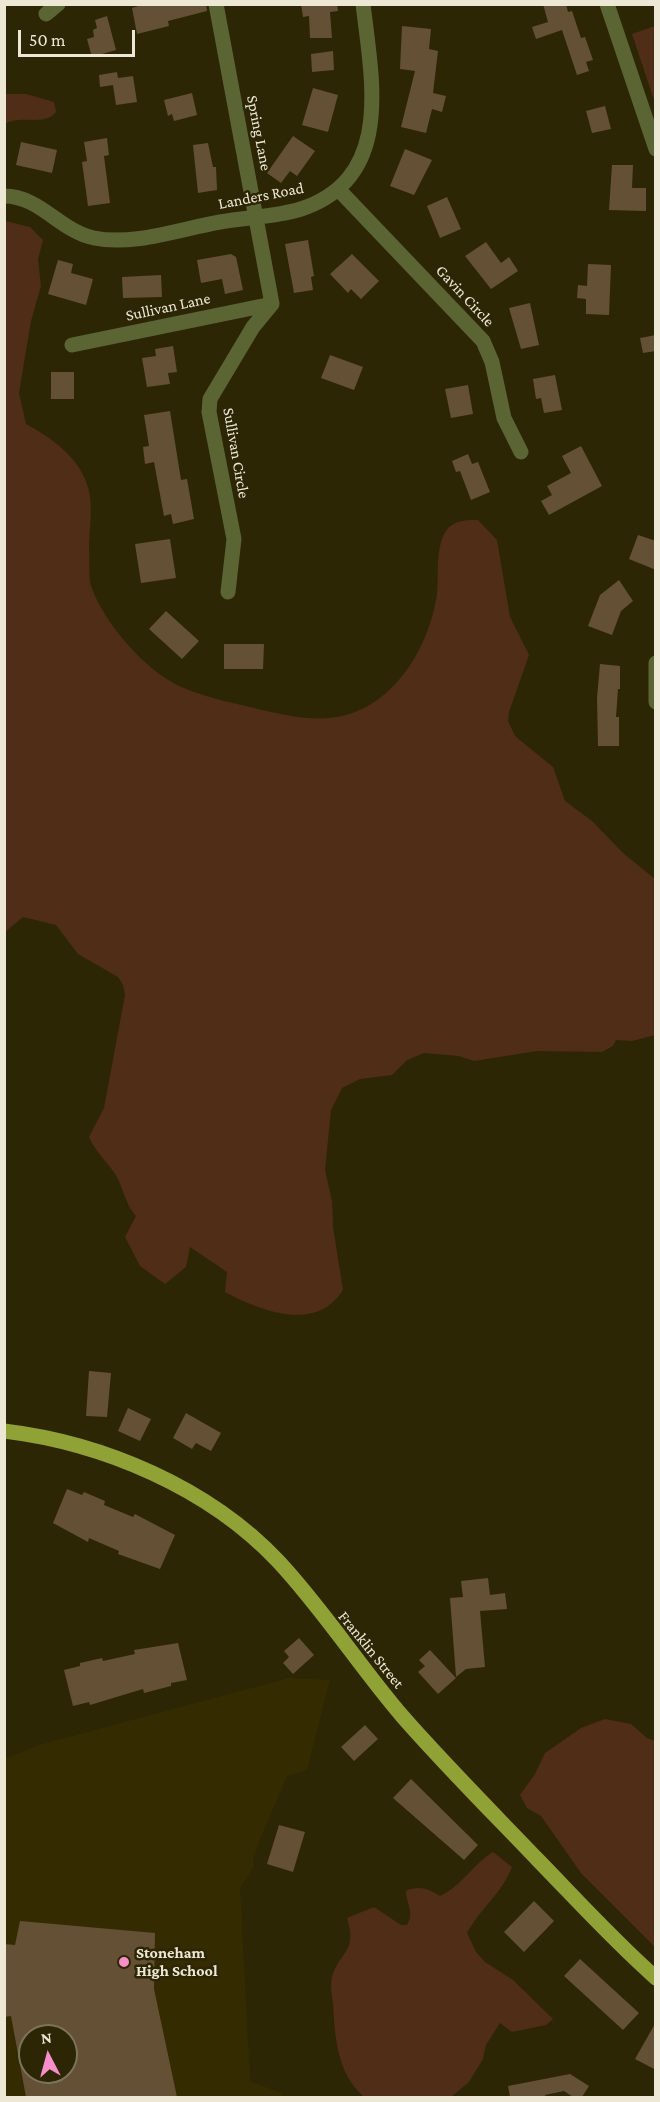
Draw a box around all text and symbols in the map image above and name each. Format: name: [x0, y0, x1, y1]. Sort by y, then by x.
scale bar: [21, 18, 138, 56]
text: 50 m: [29, 30, 66, 50]
street label: Spring Lane: [242, 94, 276, 172]
street label: Landers Road: [217, 178, 305, 214]
street label: Gavin Circle: [432, 261, 498, 331]
street label: Sullivan Lane: [124, 289, 212, 325]
street label: Sullivan Circle: [219, 406, 253, 500]
street label: Franklin Street: [334, 1607, 408, 1693]
place label: Stoneham High School: [136, 1943, 218, 1981]
marker: Stoneham High School: [117, 1955, 131, 1969]
north arrow: [18, 2024, 78, 2084]
text: N: [40, 2029, 53, 2047]

